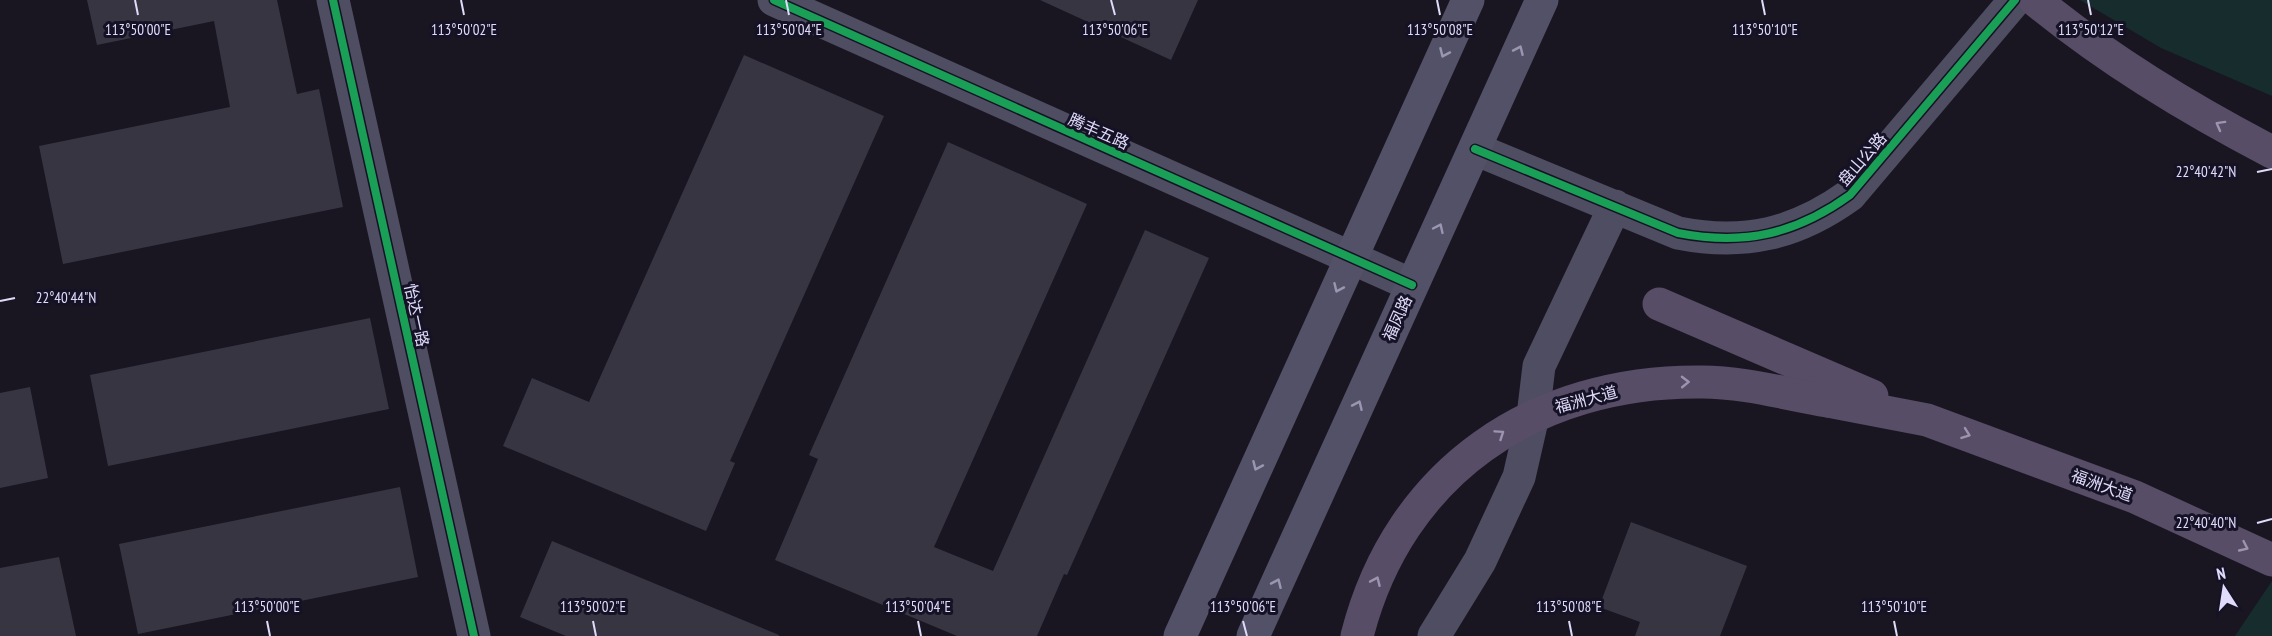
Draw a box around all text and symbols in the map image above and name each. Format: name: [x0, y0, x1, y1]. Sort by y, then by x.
text: 113°50'00"E: [105, 20, 171, 39]
text: 113°50'02"E: [431, 20, 497, 39]
text: 113°50'04"E: [756, 20, 822, 39]
text: 113°50'06"E: [1082, 20, 1148, 39]
text: 113°50'08"E: [1407, 20, 1473, 39]
text: 113°50'10"E: [1732, 20, 1798, 39]
text: 113°50'12"E: [2058, 20, 2124, 39]
one-way arrow: [1512, 46, 1524, 57]
one-way arrow: [1440, 47, 1452, 58]
street label: 腾丰五路: [1066, 109, 1132, 153]
one-way arrow: [2216, 120, 2226, 132]
street label: 盘山公路: [1833, 128, 1891, 190]
text: 22°40'42"N: [2176, 162, 2236, 181]
one-way arrow: [1431, 223, 1443, 234]
street label: 怡达一路: [401, 282, 433, 348]
one-way arrow: [1333, 282, 1345, 293]
text: 22°40'44"N: [36, 288, 96, 307]
street label: 福凤路: [1378, 292, 1416, 344]
one-way arrow: [1681, 376, 1690, 388]
street label: 福洲大道: [1552, 381, 1620, 417]
one-way arrow: [1351, 401, 1363, 412]
one-way arrow: [1960, 427, 1971, 440]
one-way arrow: [1493, 430, 1504, 441]
one-way arrow: [1253, 459, 1265, 470]
street label: 福洲大道: [2069, 465, 2135, 505]
text: 22°40'40"N: [2176, 513, 2236, 532]
one-way arrow: [2237, 539, 2248, 551]
north arrow: [2194, 558, 2254, 618]
text: N: [2215, 563, 2227, 584]
one-way arrow: [1369, 576, 1381, 587]
one-way arrow: [1270, 578, 1282, 589]
text: 113°50'00"E: [234, 597, 300, 616]
text: 113°50'02"E: [560, 597, 626, 616]
text: 113°50'04"E: [885, 597, 951, 616]
text: 113°50'06"E: [1210, 597, 1276, 616]
text: 113°50'08"E: [1536, 597, 1602, 616]
text: 113°50'10"E: [1861, 597, 1927, 616]

